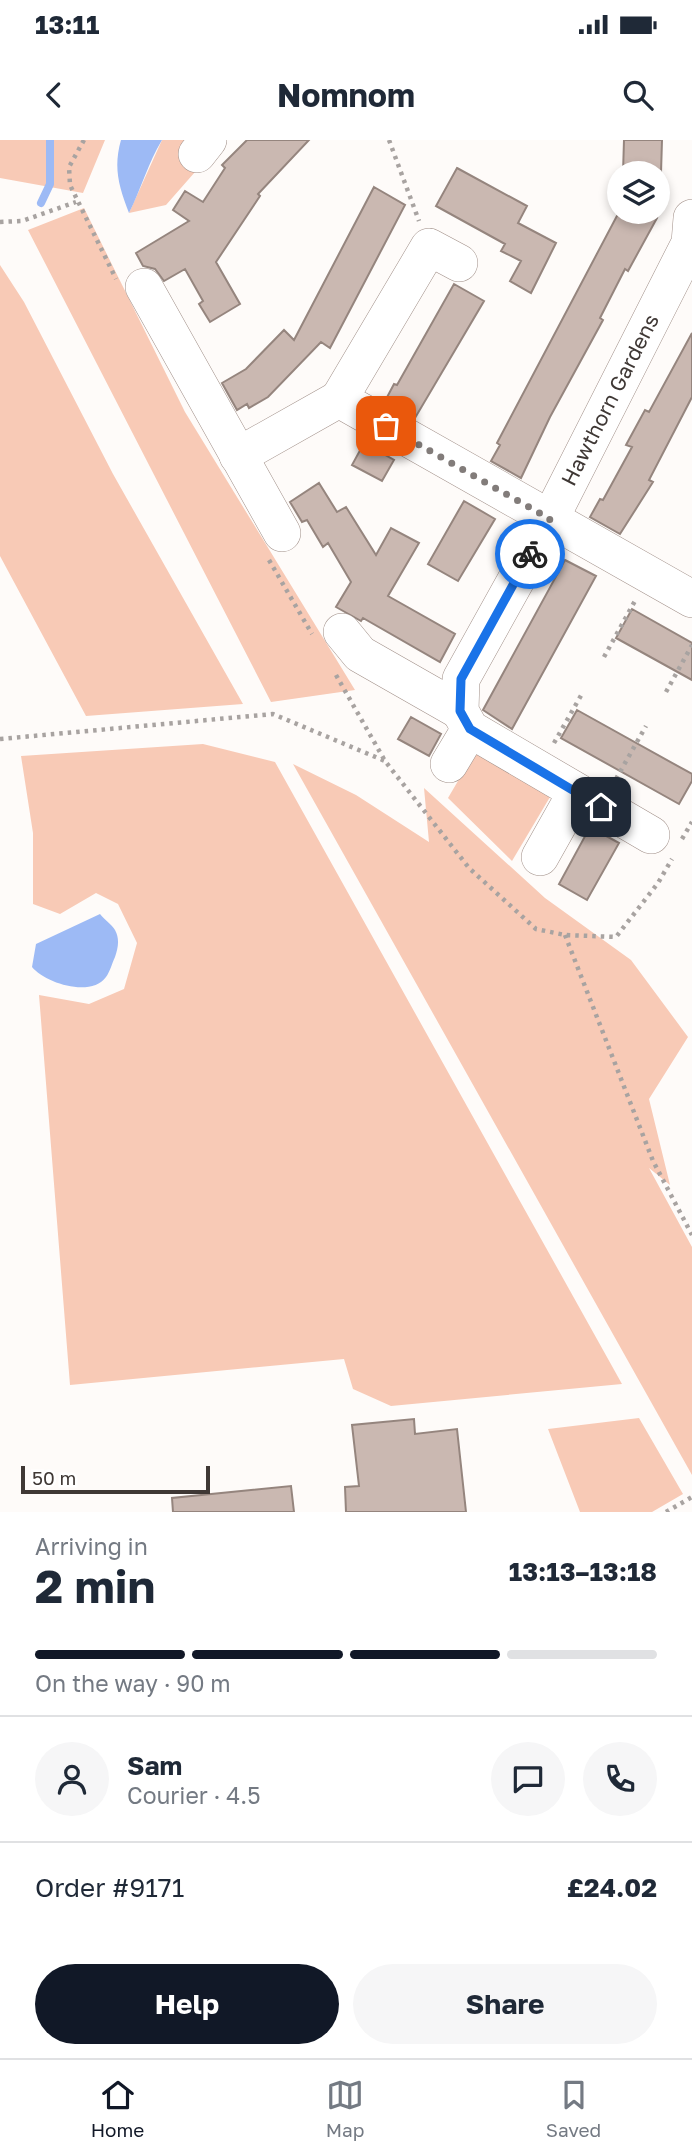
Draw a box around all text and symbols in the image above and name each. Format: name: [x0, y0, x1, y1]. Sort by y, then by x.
text: 13:11: [35, 9, 99, 40]
icon: back: [35, 76, 73, 114]
text: Nomnom: [277, 76, 415, 114]
icon: search: [619, 76, 657, 114]
map controls: [607, 161, 670, 224]
button: layers: [607, 161, 670, 224]
street label: Hawthorn Gardens: [555, 309, 664, 490]
pin: [356, 396, 416, 456]
icon: bag: [367, 407, 405, 445]
courier: [495, 519, 565, 589]
icon: bike: [511, 535, 549, 573]
pin: [571, 777, 631, 837]
icon: home: [582, 788, 620, 826]
scale bar: [21, 1463, 210, 1495]
text: 50 m: [32, 1466, 76, 1489]
text: Arriving in: [35, 1532, 148, 1560]
text: 13:13–13:18: [509, 1556, 657, 1587]
text: 2 min: [35, 1558, 155, 1613]
text: On the way · 90 m: [35, 1669, 231, 1697]
button: person: [35, 1742, 109, 1816]
button: chat: [491, 1742, 565, 1816]
button: phone: [583, 1742, 657, 1816]
text: Sam: [127, 1750, 182, 1781]
text: Courier · 4.5: [127, 1781, 260, 1809]
text: Order #9171: [35, 1872, 184, 1903]
text: £24.02: [567, 1872, 657, 1903]
button: Help: [35, 1964, 339, 2044]
button: Share: [353, 1964, 657, 2044]
tab: Home: [91, 2076, 144, 2141]
tab: Map: [326, 2076, 364, 2141]
tab: Saved: [546, 2076, 601, 2141]

